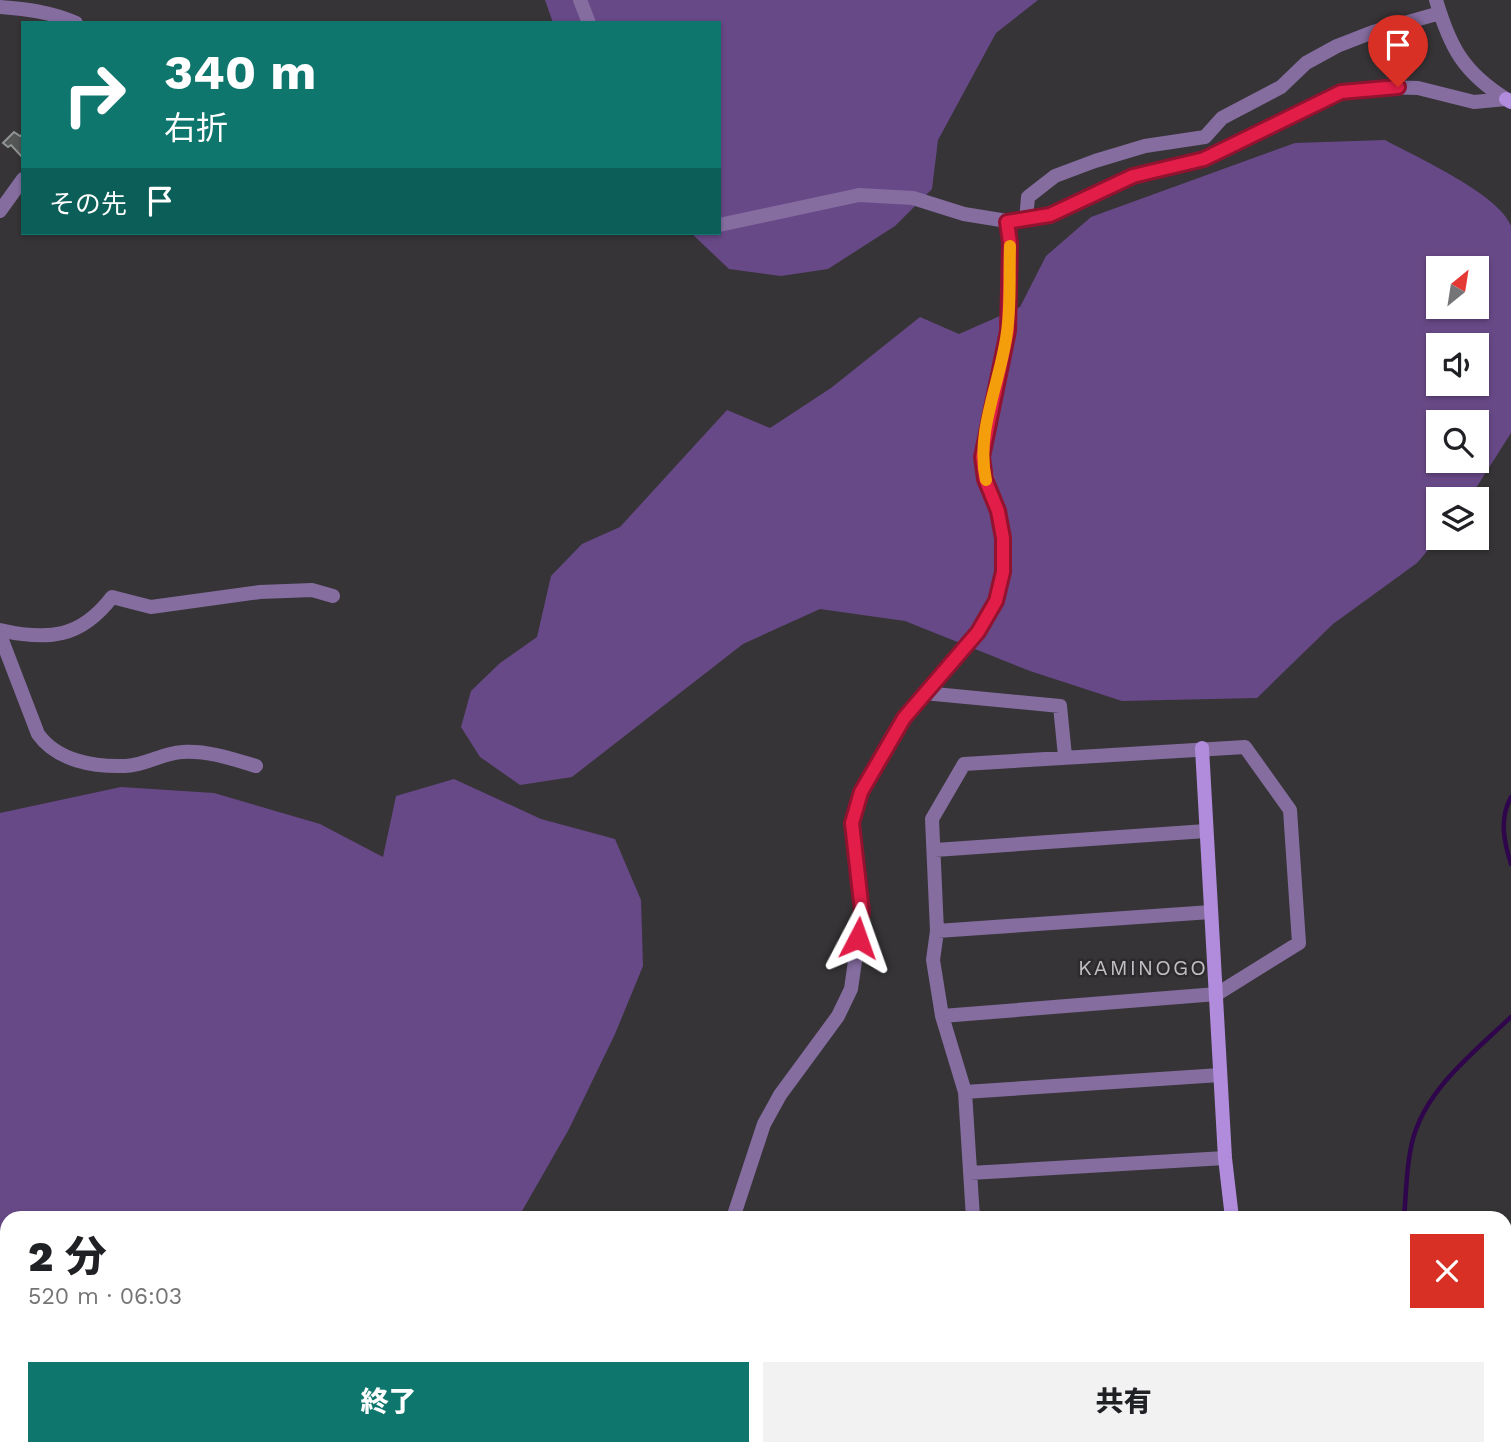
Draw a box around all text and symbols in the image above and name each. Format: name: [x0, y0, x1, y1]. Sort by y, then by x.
pin: [1368, 15, 1428, 87]
icon: arrive: [1379, 26, 1417, 64]
text: 340 m: [164, 43, 316, 101]
icon: right: [49, 49, 140, 140]
text: 右折: [164, 109, 228, 147]
icon: arrive: [141, 182, 179, 220]
text: その先: [49, 189, 127, 219]
north arrow: [1426, 256, 1489, 318]
map controls: [1426, 256, 1489, 550]
button: sound: [1426, 333, 1489, 396]
button: search: [1426, 410, 1489, 473]
button: layers: [1426, 487, 1489, 550]
position arrow: [821, 901, 895, 975]
district label: KAMINOGO: [1078, 955, 1208, 980]
text: 2 分: [28, 1232, 106, 1281]
button: close: [1410, 1234, 1484, 1308]
text: 520 m · 06:03: [28, 1283, 182, 1310]
button: 終了: [28, 1362, 749, 1442]
button: 共有: [763, 1362, 1484, 1442]

